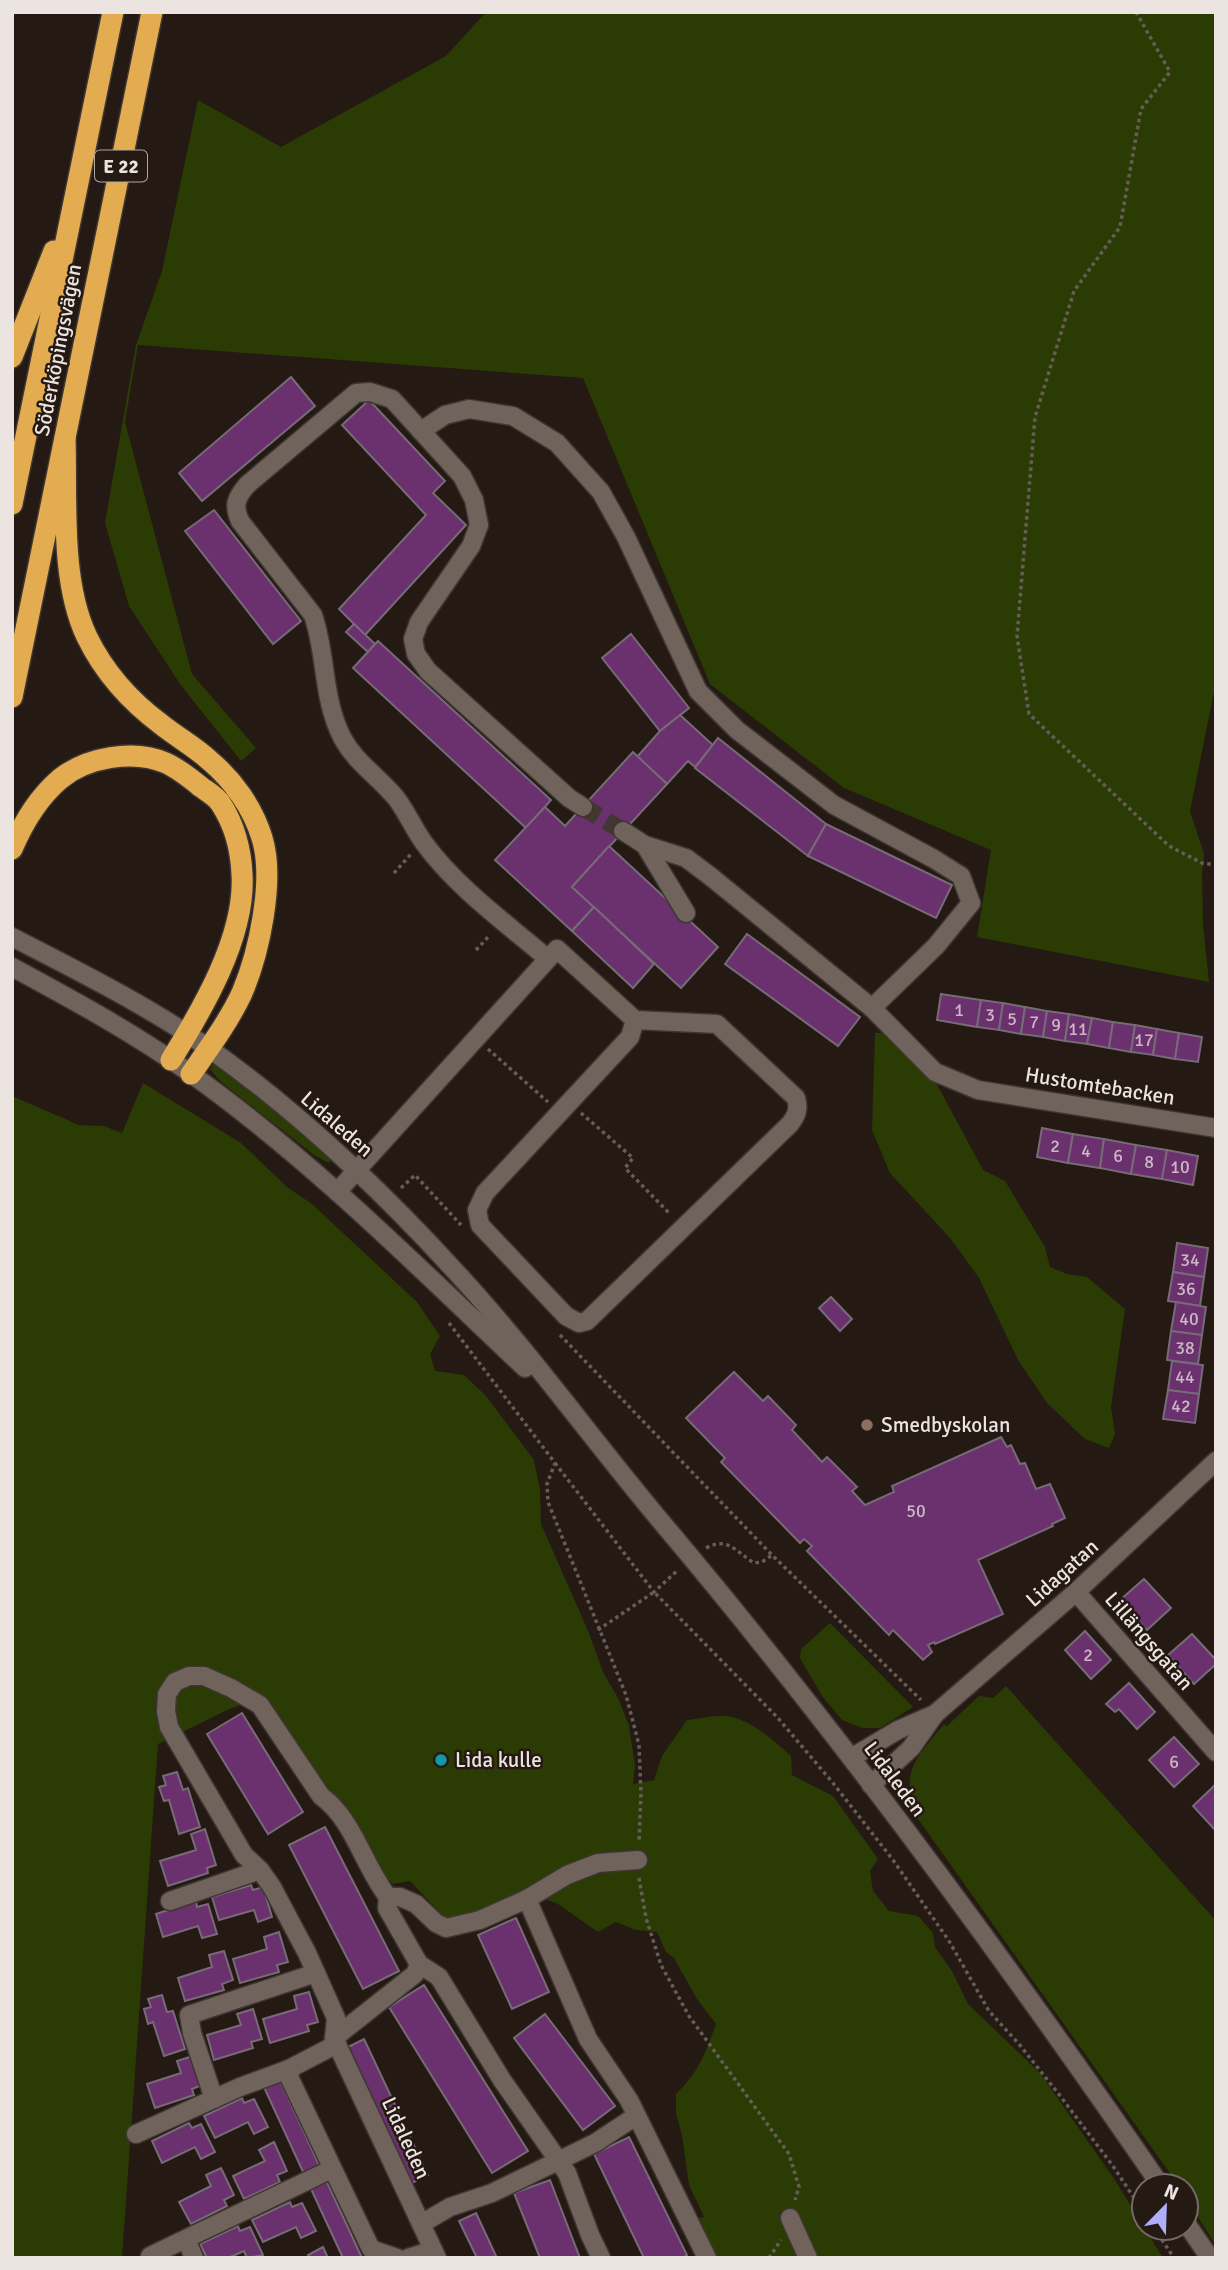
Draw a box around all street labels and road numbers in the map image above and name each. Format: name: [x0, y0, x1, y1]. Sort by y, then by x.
road number: E 22: [95, 150, 147, 182]
street label: Söderköpingsvägen: [29, 262, 87, 438]
street label: Hustomtebacken: [1023, 1061, 1177, 1111]
street label: Lidaleden: [295, 1085, 379, 1163]
street label: Lidagatan: [1020, 1534, 1104, 1612]
street label: Lillängsgatan: [1099, 1587, 1199, 1695]
street label: Lidaleden: [858, 1736, 932, 1822]
street label: Lidaleden: [376, 2093, 436, 2183]

